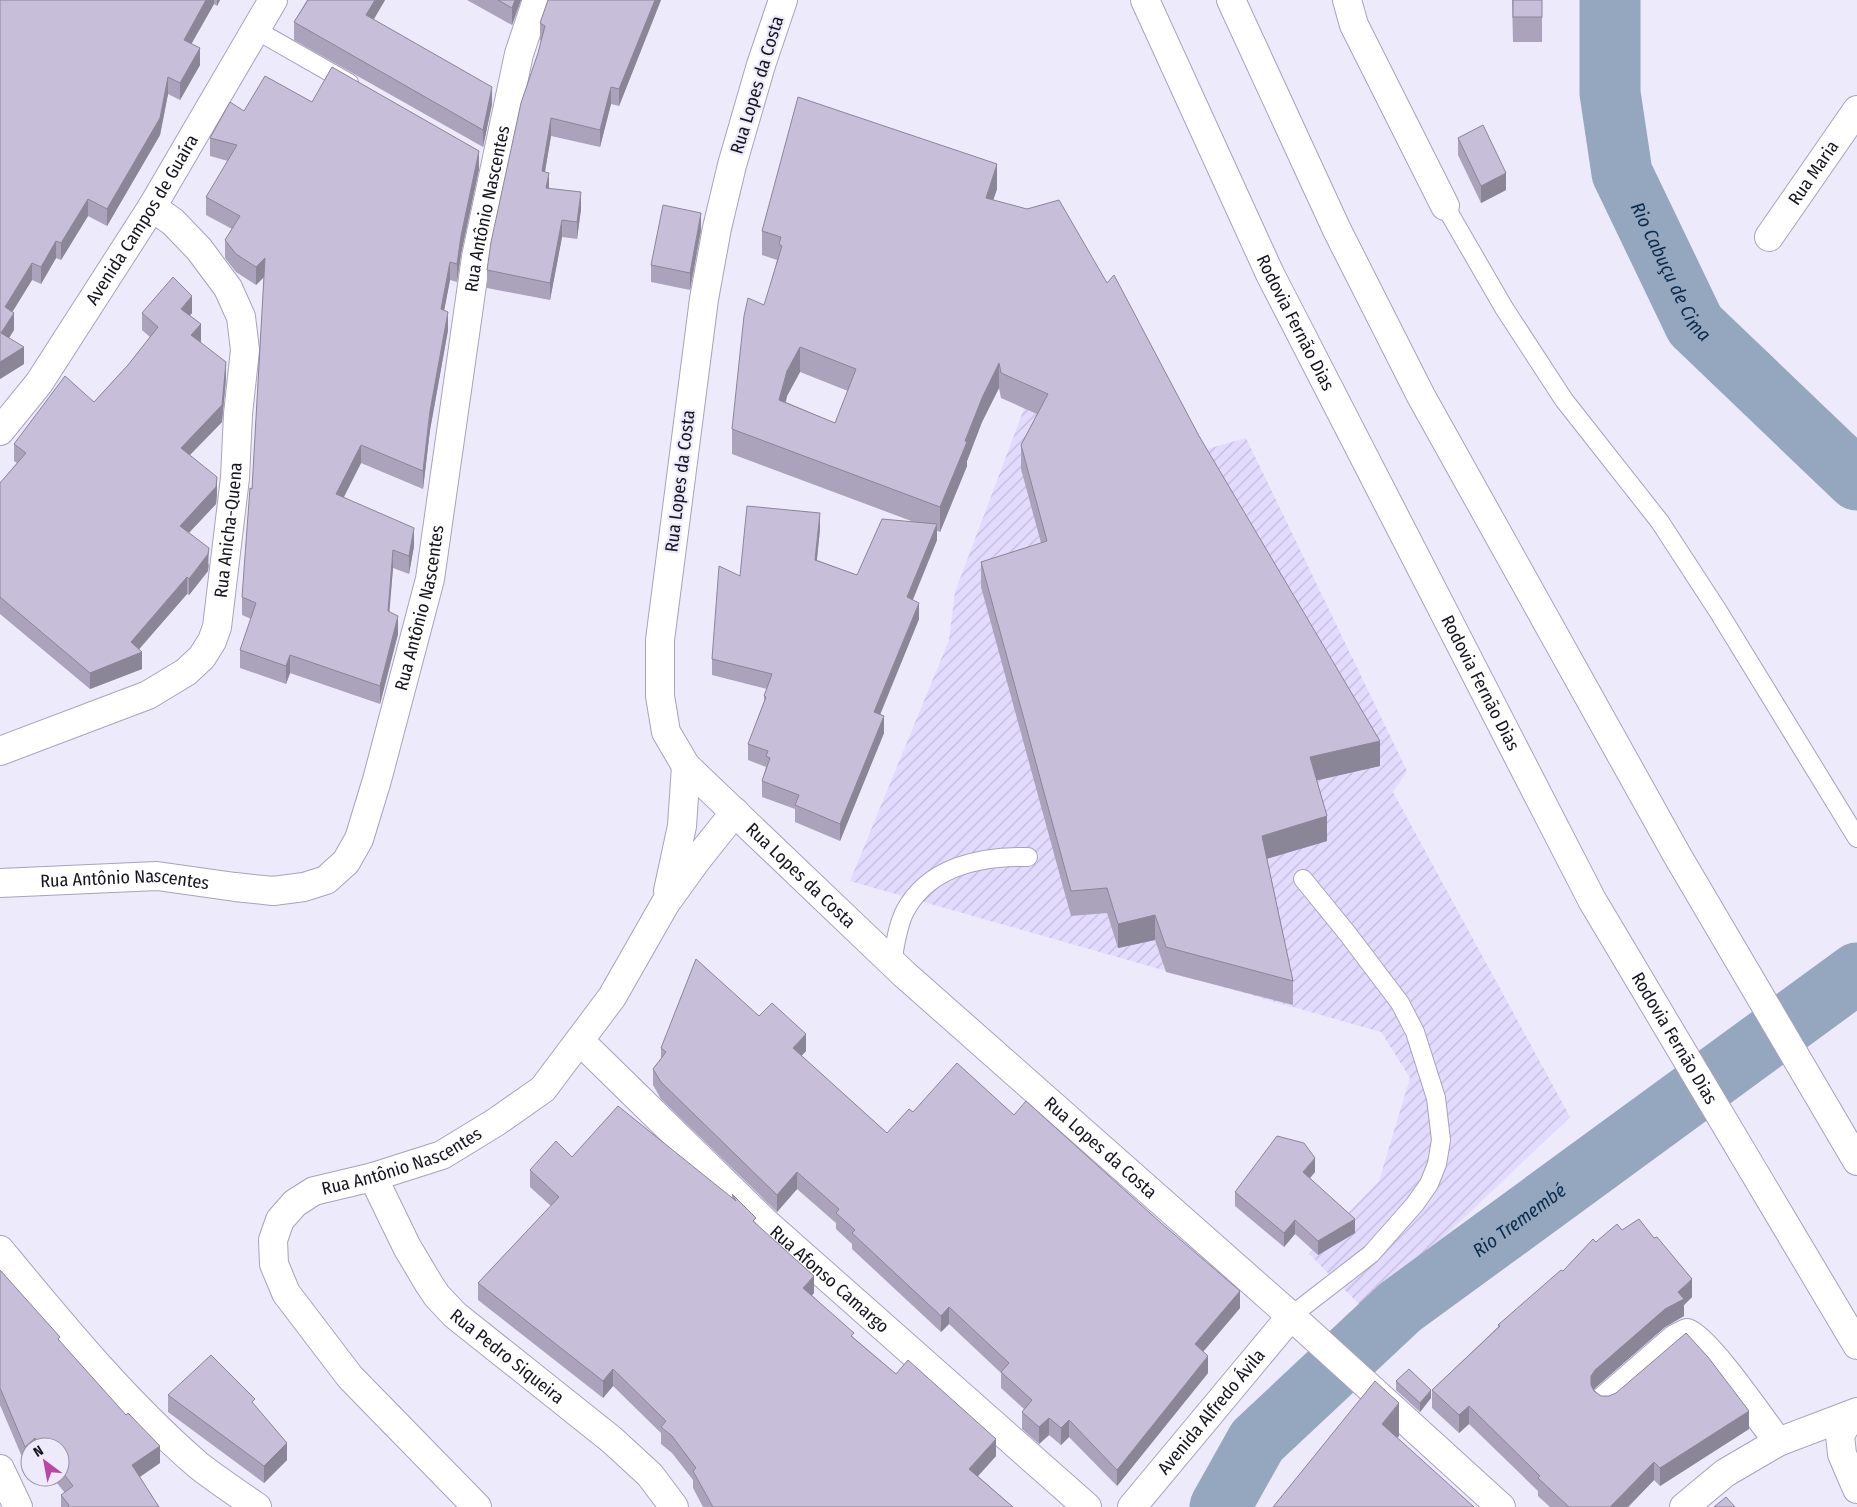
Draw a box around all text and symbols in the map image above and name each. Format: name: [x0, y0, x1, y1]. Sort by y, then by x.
street label: Rua Lopes da Costa: [726, 13, 788, 157]
street label: Rua Antônio Nascentes: [460, 123, 515, 294]
street label: Avenida Campos de Guaíra: [81, 130, 203, 309]
street label: Rua Maria: [1783, 136, 1844, 209]
water label: Rio Cabuçu de Cima: [1626, 198, 1716, 346]
street label: Rodovia Fernão Dias: [1252, 251, 1339, 395]
street label: Rua Lopes da Costa: [660, 409, 700, 553]
street label: Rua Anicha-Quena: [210, 462, 247, 599]
street label: Rua Antônio Nascentes: [390, 523, 449, 693]
street label: Rodovia Fernão Dias: [1436, 611, 1524, 755]
street label: Rua Lopes da Costa: [741, 818, 860, 933]
street label: Rua Antônio Nascentes: [40, 865, 211, 894]
street label: Rodovia Fernão Dias: [1627, 968, 1722, 1108]
street label: Rua Lopes da Costa: [1040, 1092, 1161, 1203]
street label: Rua Antônio Nascentes: [319, 1122, 486, 1200]
water label: Rio Tremembé: [1468, 1178, 1570, 1262]
street label: Rua Afonso Camargo: [765, 1221, 894, 1338]
street label: Rua Pedro Siqueira: [446, 1304, 569, 1409]
street label: Avenida Alfredo Ávila: [1153, 1344, 1270, 1479]
north arrow: [20, 1437, 70, 1487]
text: N: [30, 1442, 46, 1461]

